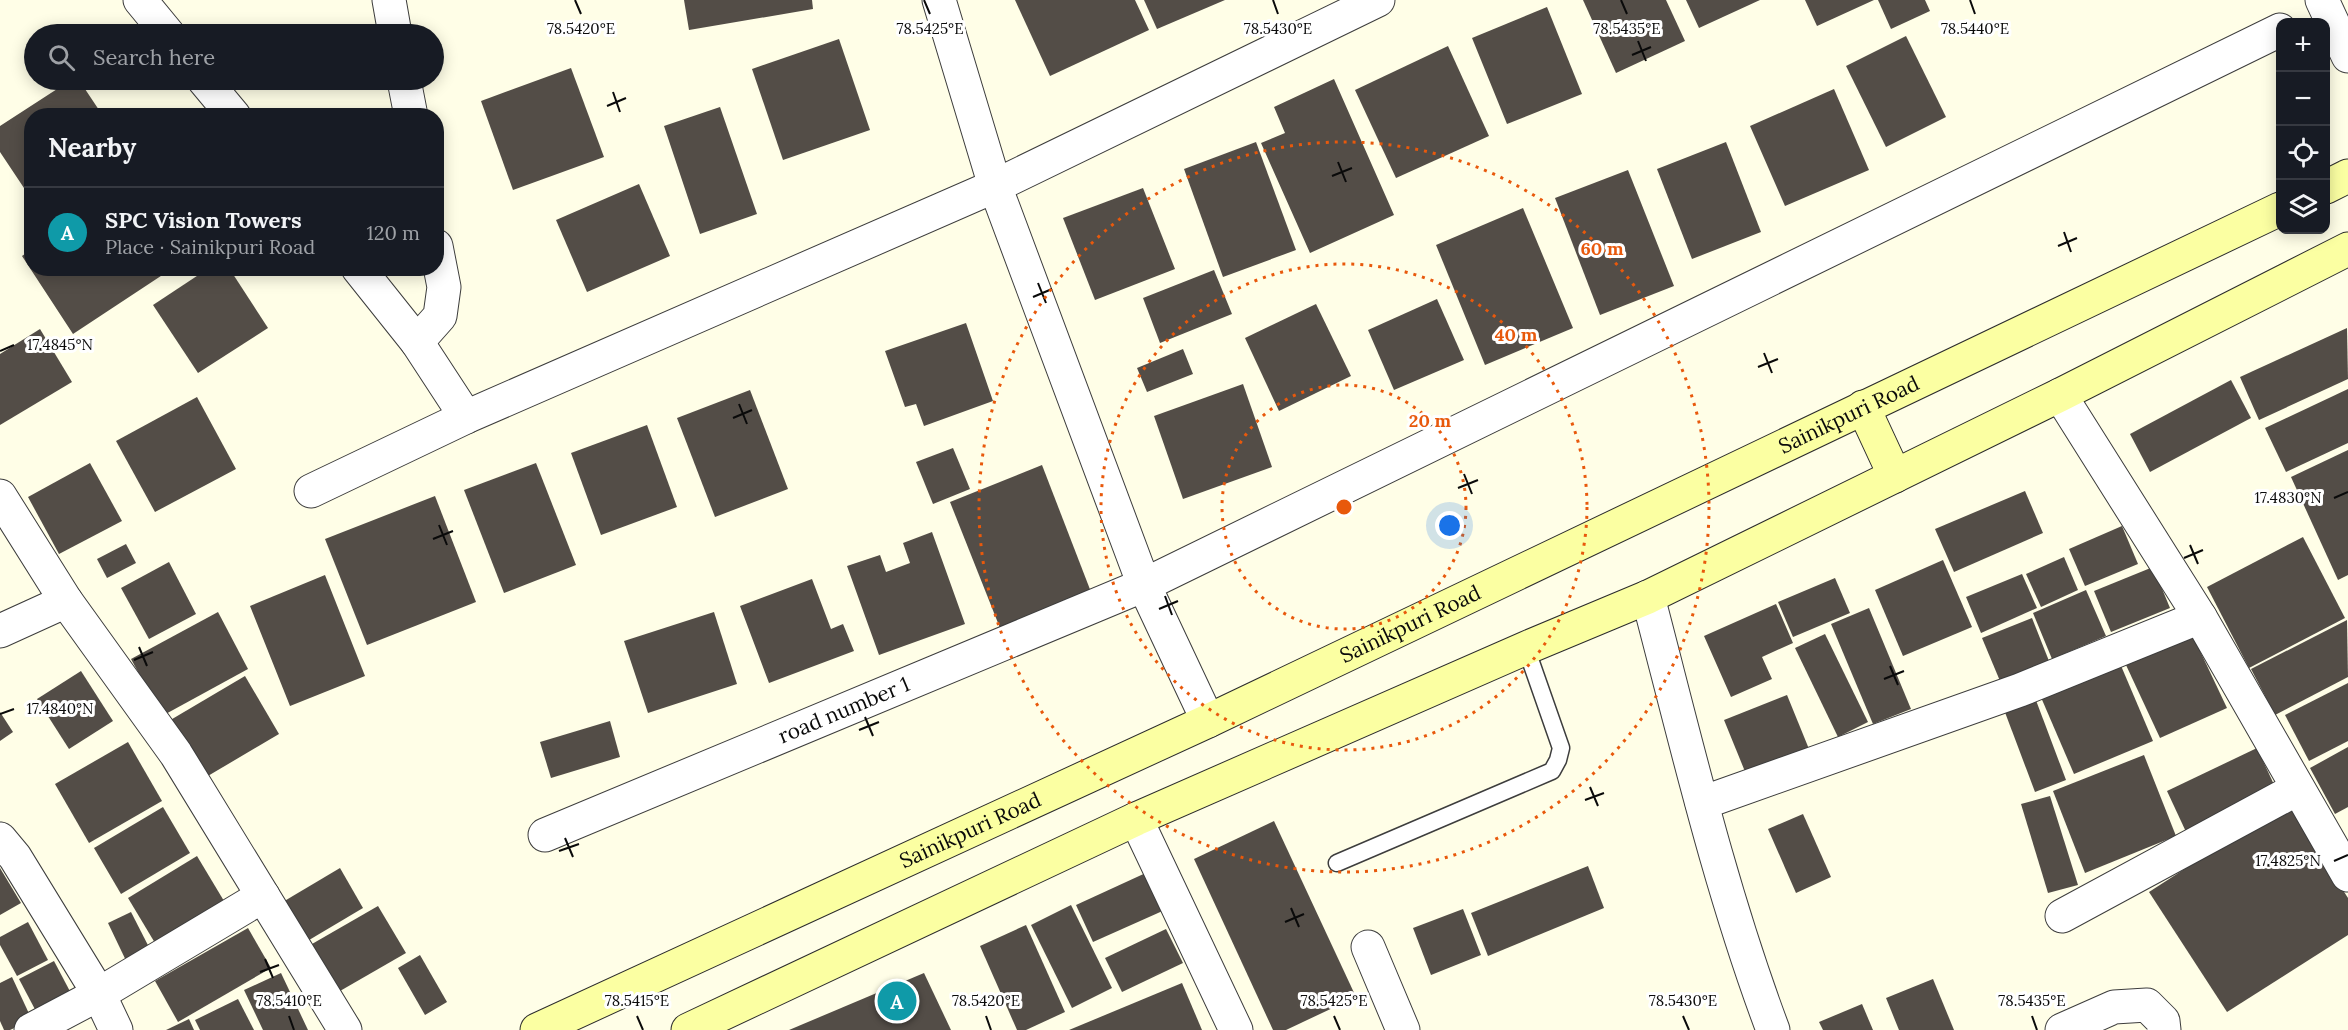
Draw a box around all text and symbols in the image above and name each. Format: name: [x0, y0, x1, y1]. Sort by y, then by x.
map controls: [2276, 18, 2330, 234]
button: +: [2276, 18, 2330, 72]
text: 78.5420°E: [547, 19, 615, 38]
text: 78.5425°E: [897, 19, 963, 38]
text: 78.5430°E: [1244, 19, 1312, 38]
text: 78.5435°E: [1593, 19, 1661, 38]
text: 78.5440°E: [1941, 19, 2009, 38]
search box: [24, 24, 444, 90]
icon: search: [45, 41, 78, 74]
text: Search here: [93, 43, 215, 71]
button: −: [2276, 72, 2330, 126]
button: locate: [2276, 126, 2330, 180]
text: Nearby: [48, 131, 136, 164]
button: layers: [2276, 180, 2330, 234]
text: SPC Vision Towers: [105, 206, 302, 234]
text: A: [61, 220, 74, 245]
text: 120 m: [366, 220, 420, 245]
text: Place · Sainikpuri Road: [105, 234, 315, 259]
text: 60 m: [1580, 237, 1624, 260]
text: 40 m: [1495, 323, 1538, 346]
text: 17.4845°N: [27, 335, 93, 354]
street label: Sainikpuri Road: [1774, 369, 1924, 460]
text: 20 m: [1409, 409, 1452, 432]
text: 17.4830°N: [2254, 488, 2322, 507]
centre of rings: [1334, 497, 1354, 517]
your location: [1435, 511, 1464, 540]
street label: Sainikpuri Road: [1335, 579, 1485, 669]
street label: road number 1: [774, 670, 914, 749]
text: 17.4840°N: [27, 699, 93, 718]
street label: Sainikpuri Road: [895, 786, 1045, 874]
text: 17.4825°N: [2255, 851, 2321, 870]
pin: A: [878, 978, 916, 1024]
text: 78.5410°E: [256, 991, 322, 1010]
text: 78.5415°E: [605, 991, 669, 1010]
text: 78.5420°E: [952, 991, 1020, 1010]
text: 78.5425°E: [1301, 991, 1367, 1010]
text: 78.5430°E: [1649, 991, 1717, 1010]
text: 78.5435°E: [1998, 991, 2066, 1010]

